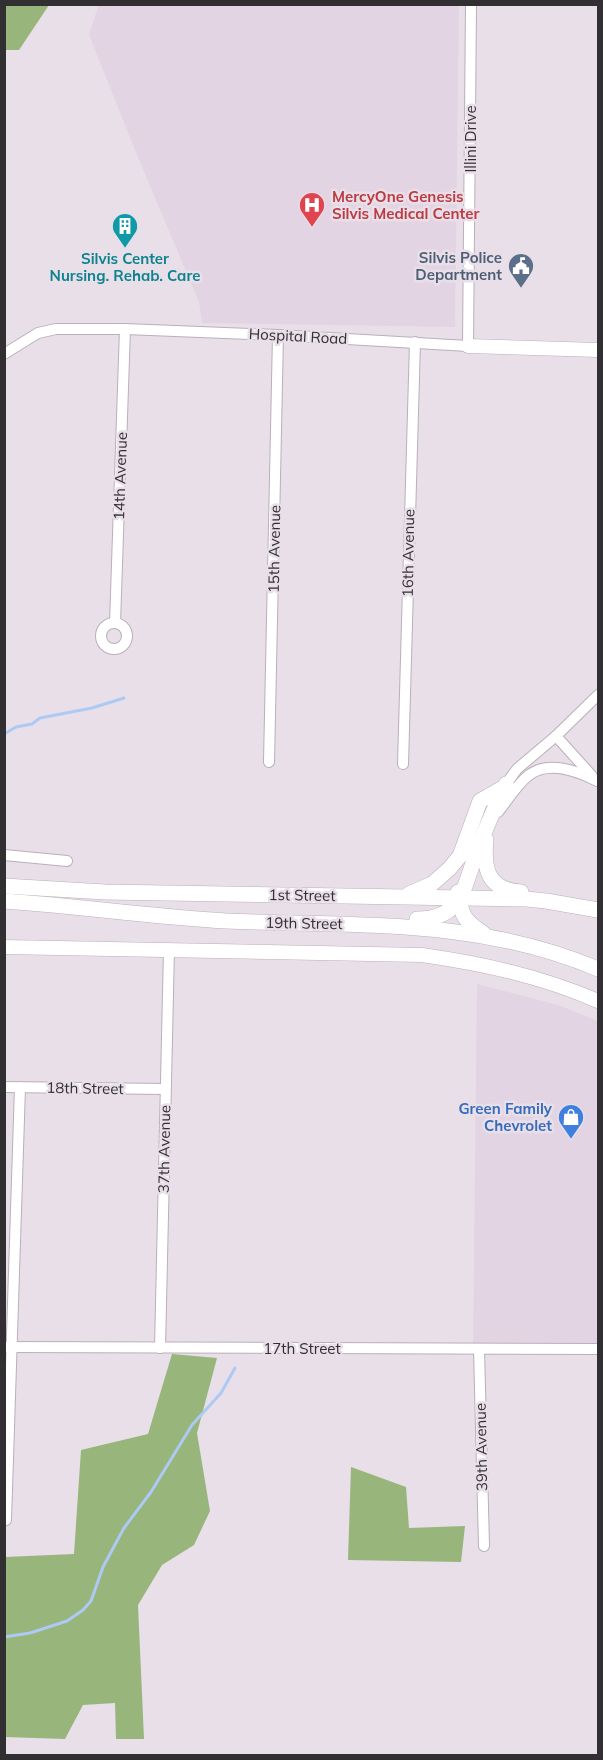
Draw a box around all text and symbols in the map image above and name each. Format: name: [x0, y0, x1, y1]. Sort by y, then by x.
street label: Illini Drive: [461, 105, 480, 173]
place label: MercyOne Genesis Silvis Medical Center: [332, 187, 479, 223]
hospital icon: MercyOne Genesis Silvis Medical Center: [297, 190, 327, 228]
building icon: Silvis Center Nursing. Rehab. Care: [110, 211, 140, 249]
place label: Silvis Police Department: [415, 248, 502, 284]
place label: Silvis Center Nursing. Rehab. Care: [50, 249, 200, 285]
public building icon: Silvis Police Department: [506, 251, 536, 289]
street label: Hospital Road: [248, 324, 348, 348]
street label: 14th Avenue: [109, 432, 131, 520]
street label: 15th Avenue: [264, 505, 284, 593]
street label: 16th Avenue: [398, 509, 418, 597]
street label: 1st Street: [268, 885, 336, 905]
street label: 19th Street: [265, 913, 343, 933]
street label: 18th Street: [46, 1078, 124, 1098]
place label: Green Family Chevrolet: [458, 1099, 553, 1135]
shop icon: Green Family Chevrolet: [556, 1102, 586, 1140]
street label: 37th Avenue: [154, 1105, 174, 1193]
street label: 17th Street: [263, 1339, 341, 1358]
street label: 39th Avenue: [471, 1403, 491, 1491]

